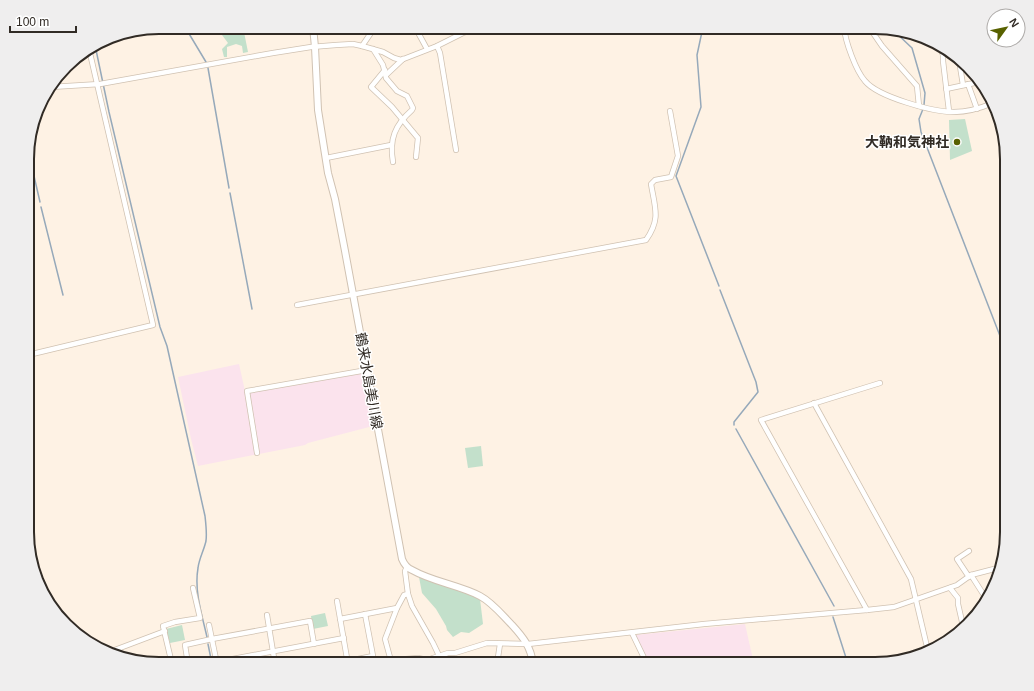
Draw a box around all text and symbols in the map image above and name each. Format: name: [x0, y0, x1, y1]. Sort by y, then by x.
scale bar: [10, 8, 76, 34]
north arrow: [986, 8, 1026, 48]
text: 100 m: [16, 15, 49, 29]
text: N: [1007, 16, 1022, 29]
place label: 大靹和気神社: [865, 134, 949, 150]
marker: 大靹和気神社: [952, 137, 962, 147]
street label: 鶴来水島美川線: [353, 331, 385, 431]

